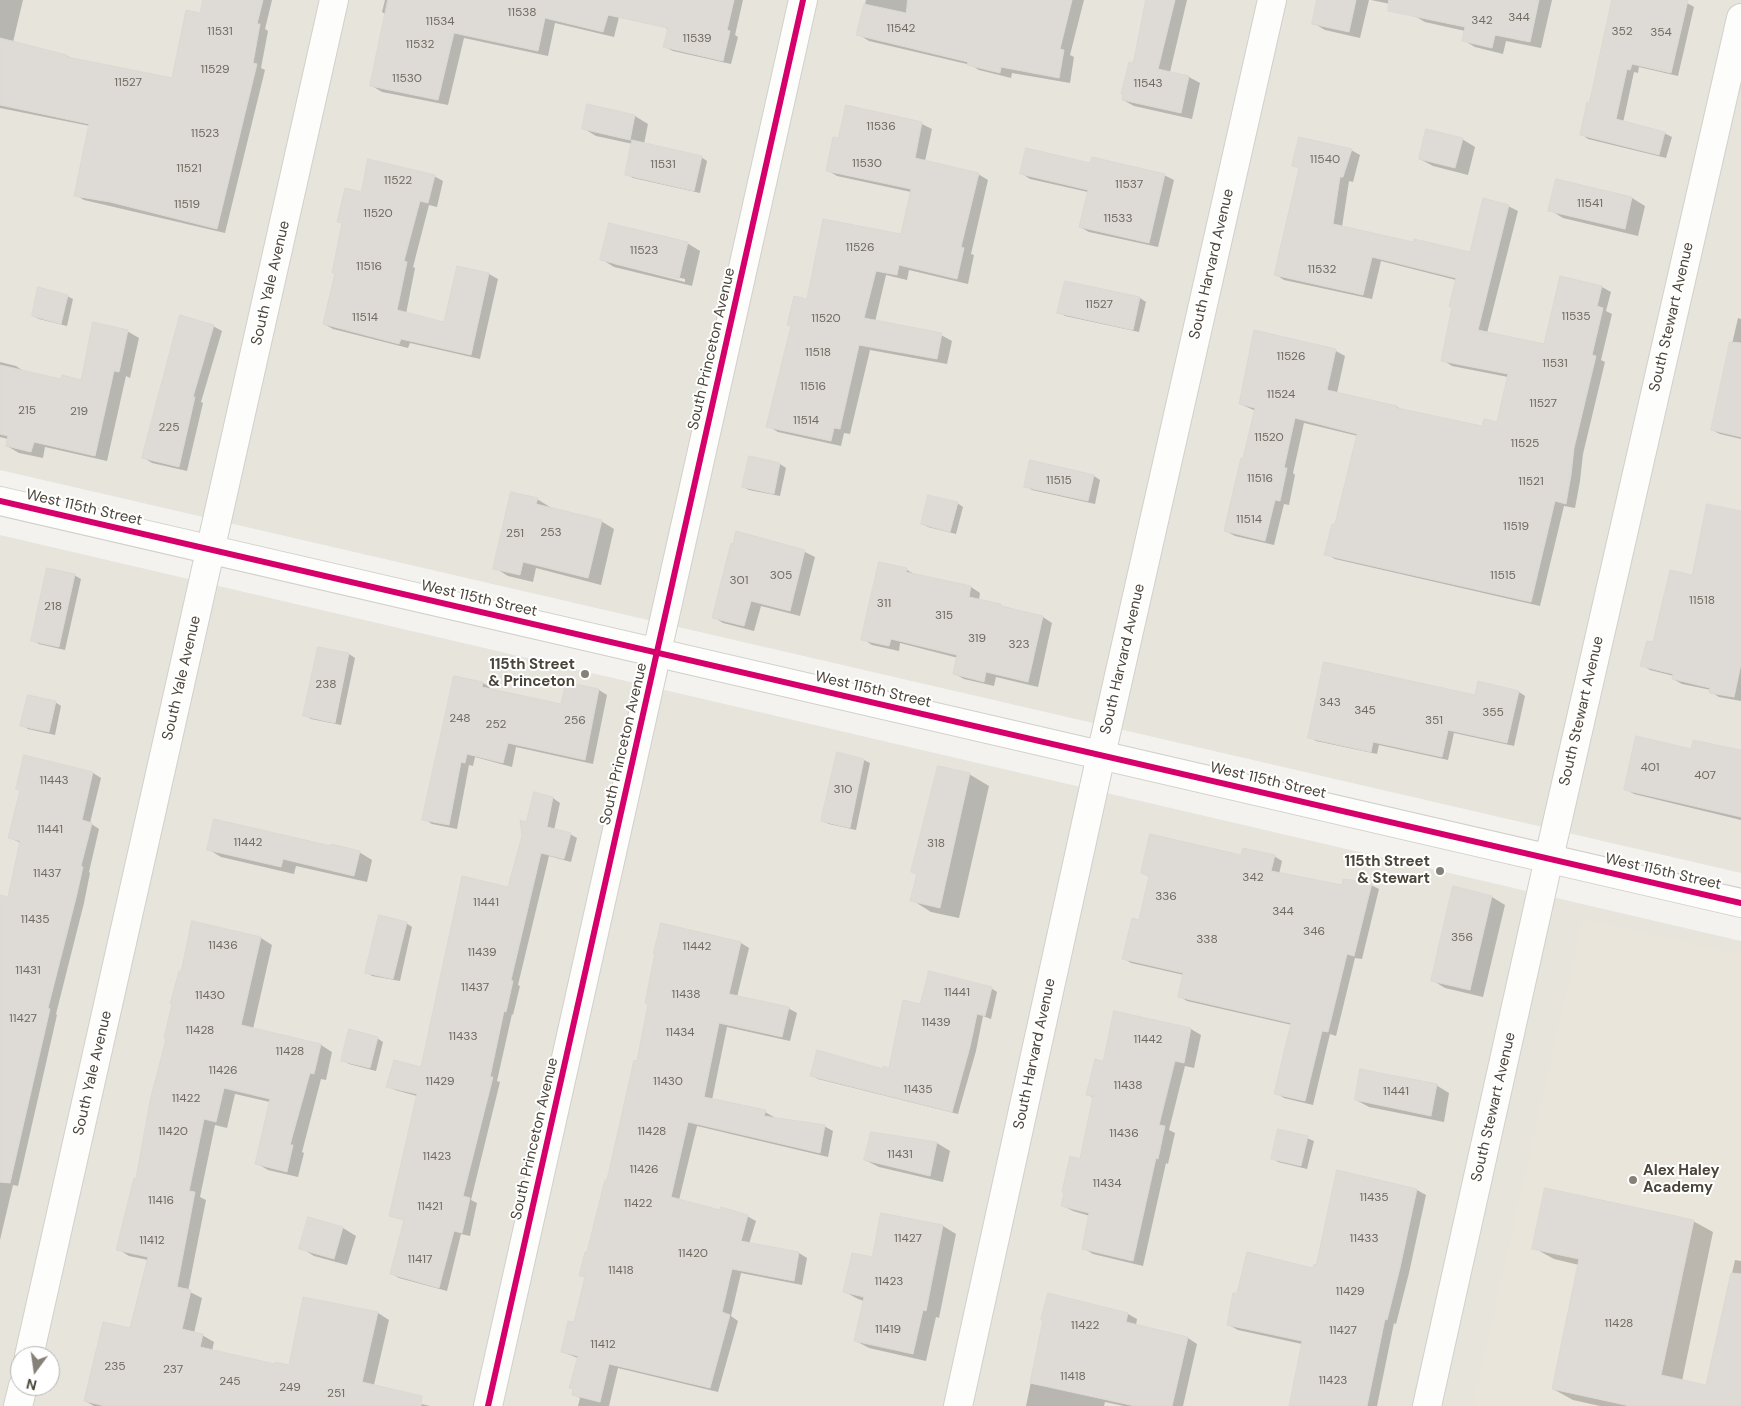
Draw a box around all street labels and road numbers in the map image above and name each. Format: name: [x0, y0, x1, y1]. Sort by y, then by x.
street label: South Harvard Avenue: [1186, 187, 1238, 341]
street label: South Yale Avenue: [248, 219, 294, 347]
street label: South Stewart Avenue: [1646, 240, 1698, 394]
street label: South Princeton Avenue: [685, 266, 739, 432]
street label: West 115th Street: [24, 486, 144, 530]
street label: West 115th Street: [419, 577, 539, 621]
street label: South Harvard Avenue: [1097, 582, 1149, 736]
street label: South Yale Avenue: [159, 614, 205, 742]
street label: South Stewart Avenue: [1556, 634, 1608, 788]
street label: South Princeton Avenue: [597, 661, 651, 827]
street label: West 115th Street: [813, 668, 933, 712]
street label: West 115th Street: [1208, 759, 1328, 803]
street label: West 115th Street: [1603, 850, 1723, 894]
street label: South Harvard Avenue: [1010, 977, 1060, 1131]
street label: South Yale Avenue: [70, 1009, 116, 1137]
street label: South Stewart Avenue: [1468, 1030, 1520, 1184]
street label: South Princeton Avenue: [508, 1056, 562, 1222]

